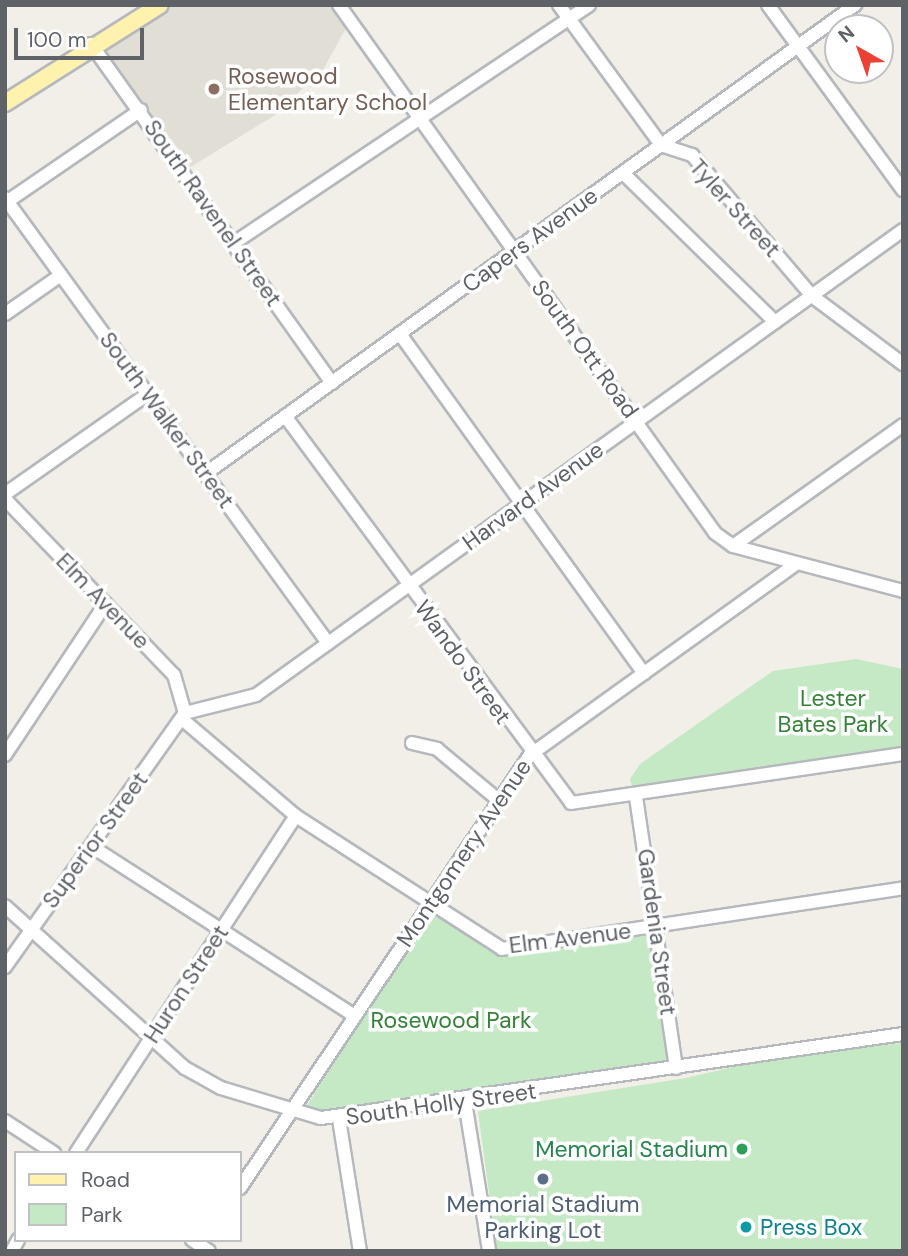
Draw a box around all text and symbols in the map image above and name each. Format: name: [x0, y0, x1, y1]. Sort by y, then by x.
scale bar: [18, 14, 147, 58]
north arrow: [824, 14, 894, 84]
text: N: [833, 20, 860, 48]
text: 100 m: [27, 26, 87, 54]
place label: Rosewood Elementary School: [228, 62, 427, 116]
marker: Rosewood Elementary School: [206, 81, 222, 97]
street label: South Ravenel Street: [138, 114, 288, 312]
street label: Tyler Street: [684, 153, 786, 263]
street label: Capers Avenue: [457, 182, 603, 298]
street label: South Ott Road: [526, 275, 644, 423]
street label: South Walker Street: [94, 327, 240, 513]
street label: Harvard Avenue: [457, 436, 609, 556]
street label: Elm Avenue: [50, 547, 156, 655]
street label: Wando Street: [409, 595, 517, 729]
park label: Lester Bates Park: [778, 684, 888, 738]
street label: Montgomery Avenue: [391, 754, 537, 952]
street label: Superior Street: [36, 767, 154, 913]
street label: Gardenia Street: [632, 847, 682, 1017]
street label: Elm Avenue: [507, 917, 633, 959]
street label: Huron Street: [138, 920, 234, 1048]
park label: Rosewood Park: [370, 1006, 532, 1034]
street label: South Holly Street: [344, 1077, 538, 1131]
place label: Memorial Stadium: [535, 1135, 728, 1163]
marker: Memorial Stadium: [734, 1141, 750, 1157]
legend: [14, 1151, 242, 1242]
text: Road: [81, 1166, 130, 1194]
marker: Memorial Stadium Parking Lot: [535, 1171, 551, 1187]
place label: Memorial Stadium Parking Lot: [447, 1190, 639, 1244]
text: Park: [81, 1201, 122, 1229]
place label: Press Box: [760, 1213, 862, 1241]
marker: Press Box: [738, 1219, 754, 1235]

